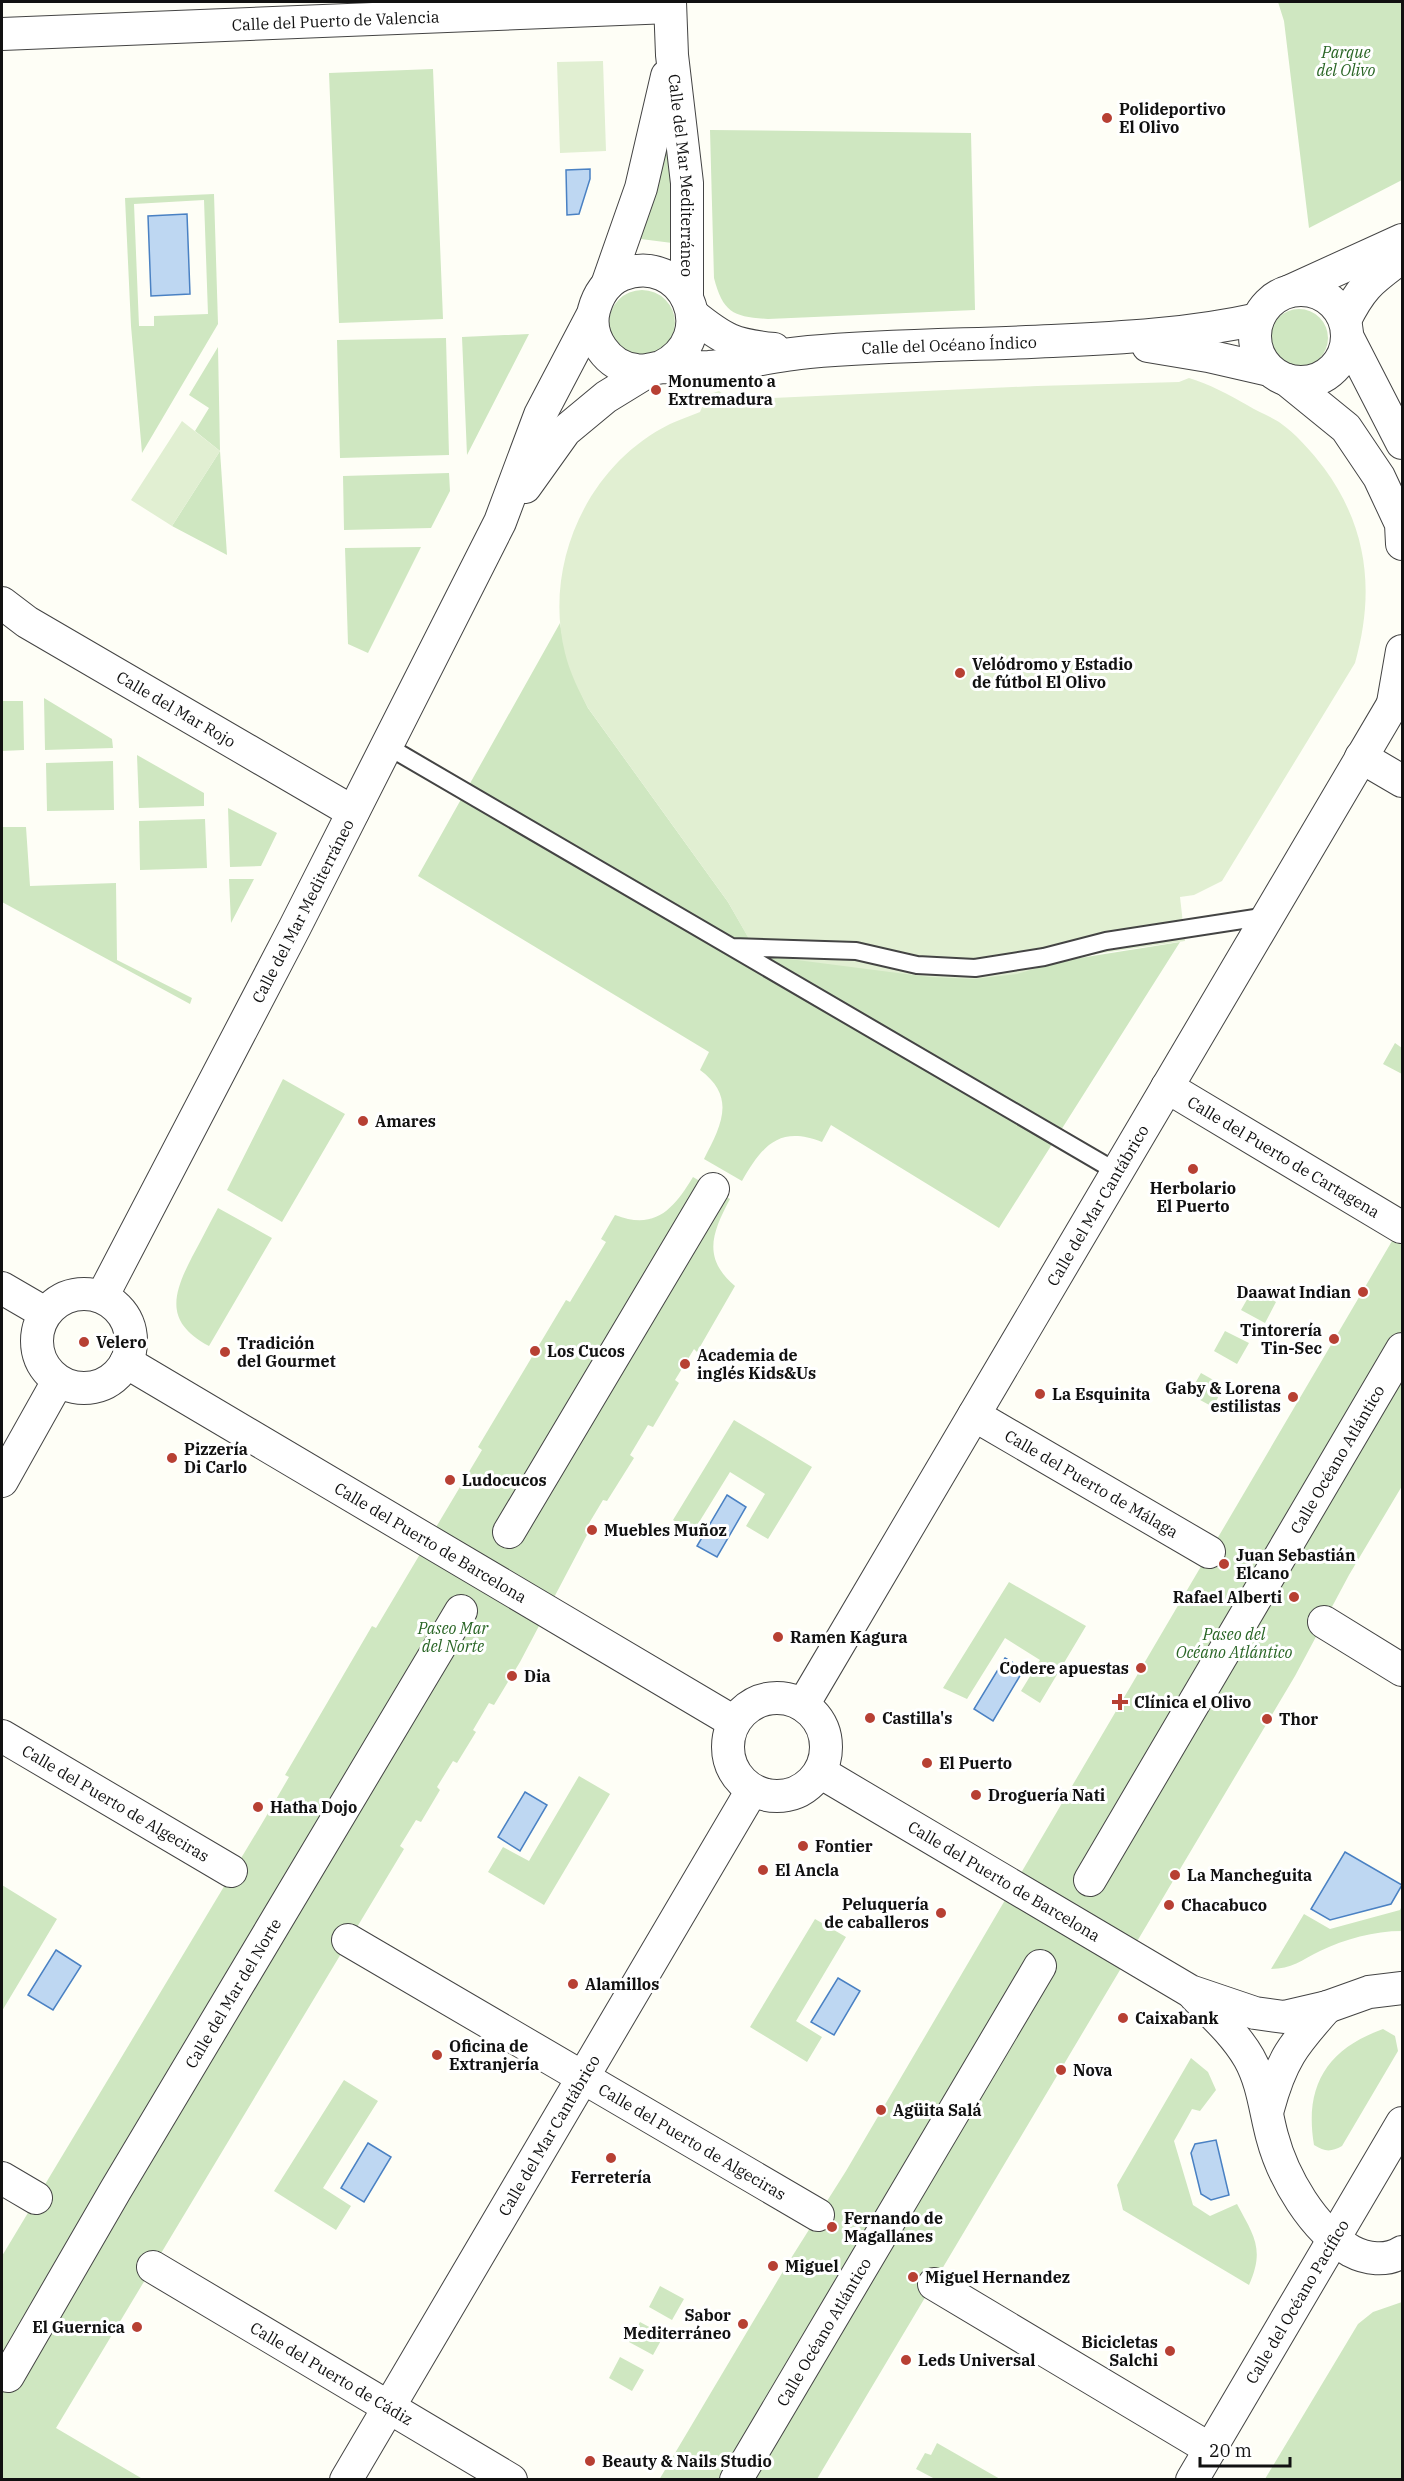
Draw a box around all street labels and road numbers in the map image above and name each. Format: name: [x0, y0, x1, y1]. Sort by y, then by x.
street label: Calle del Puerto de Valencia: [231, 6, 440, 35]
street label: Calle del Mar Mediterráneo: [664, 73, 698, 277]
street label: Calle del Océano Índico: [861, 332, 1037, 358]
street label: Calle del Mar Rojo: [113, 666, 239, 751]
street label: Calle del Mar Mediterráneo: [247, 816, 358, 1006]
street label: Calle del Puerto de Cartagena: [1184, 1092, 1384, 1222]
street label: Calle del Mar Cantábrico: [1042, 1121, 1153, 1289]
street label: Calle Océano Atlántico: [1286, 1381, 1389, 1537]
street label: Calle del Puerto de Málaga: [1001, 1425, 1182, 1542]
street label: Calle del Puerto de Barcelona: [331, 1478, 531, 1607]
street label: Calle del Puerto de Algeciras: [19, 1740, 213, 1866]
street label: Calle del Puerto de Barcelona: [904, 1816, 1104, 1946]
street label: Calle del Mar del Norte: [181, 1915, 285, 2072]
street label: Calle del Mar Cantábrico: [494, 2051, 604, 2219]
street label: Calle del Puerto de Algeciras: [595, 2079, 790, 2204]
street label: Calle del Océano Pacífico: [1241, 2216, 1353, 2387]
street label: Calle Océano Atlántico: [772, 2254, 875, 2410]
street label: Calle del Puerto de Cádiz: [247, 2317, 417, 2429]

